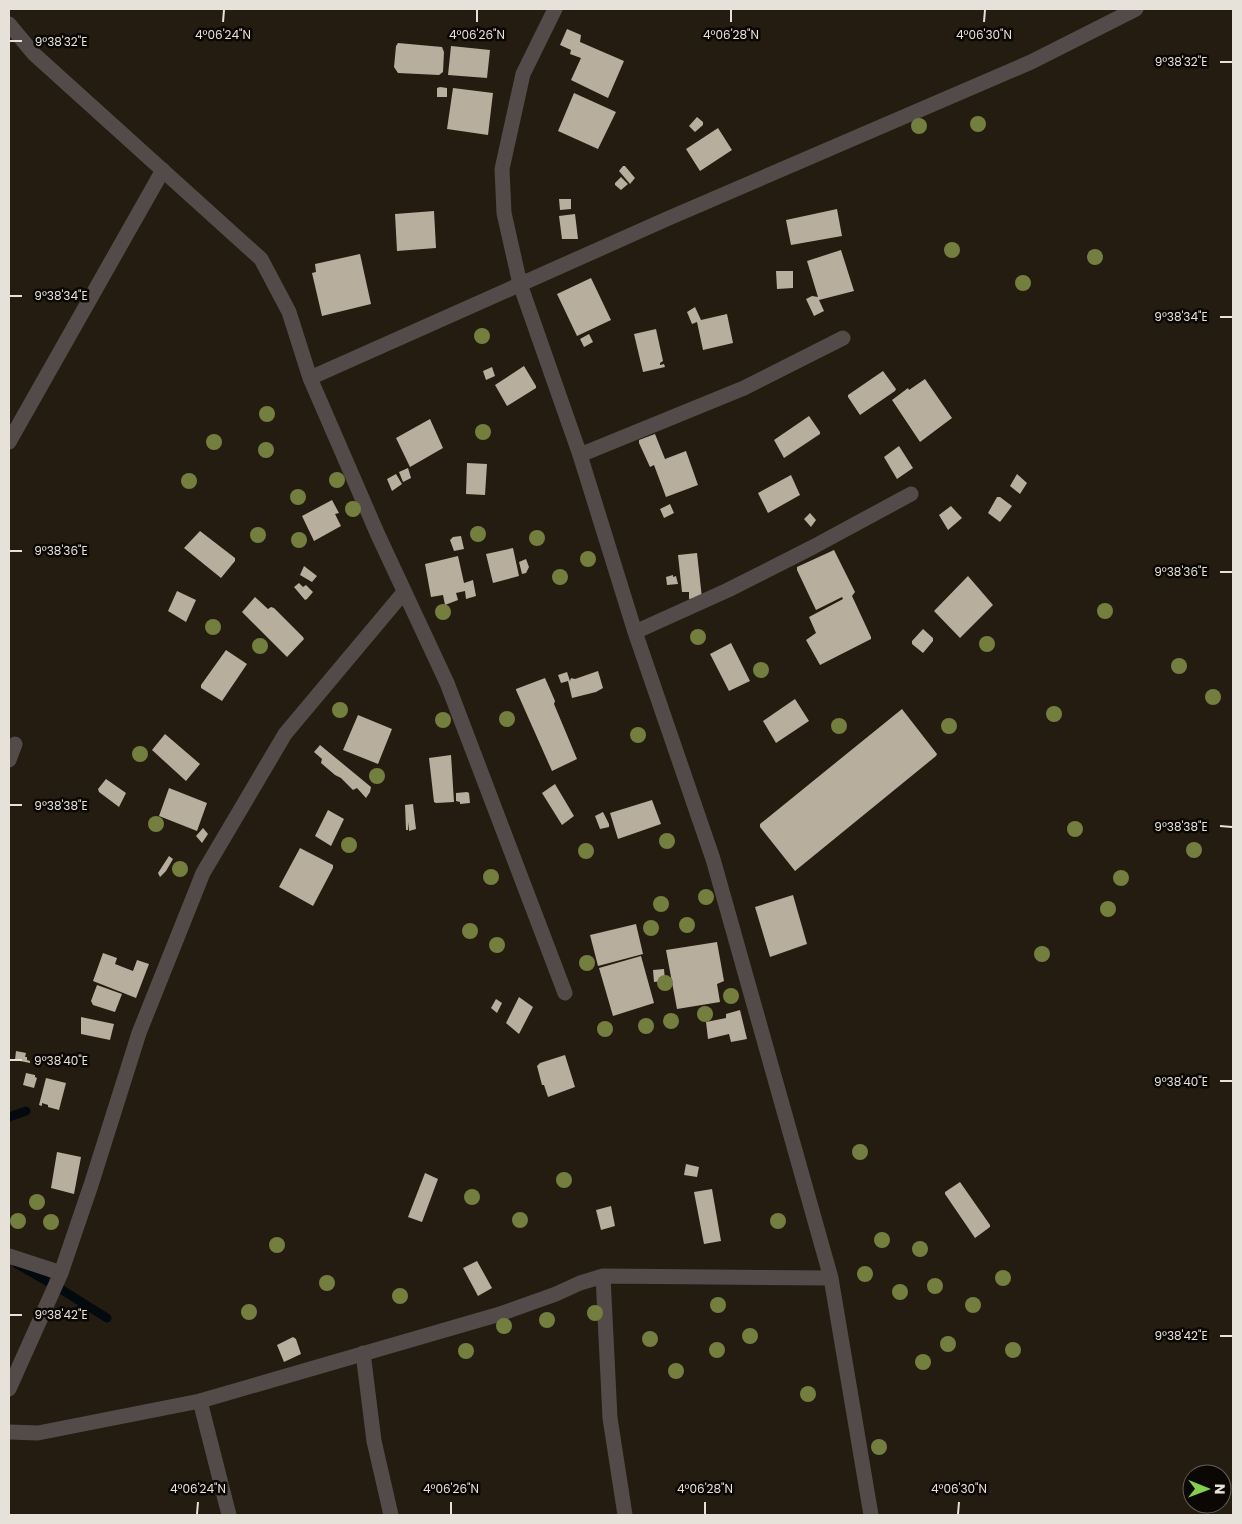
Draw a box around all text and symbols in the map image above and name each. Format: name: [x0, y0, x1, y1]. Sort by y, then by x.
text: 4°06'24"N: [195, 26, 251, 43]
text: 4°06'26"N: [449, 26, 505, 43]
text: 4°06'28"N: [703, 26, 759, 43]
text: 4°06'30"N: [956, 26, 1012, 43]
text: 9°38'32"E: [35, 33, 87, 50]
text: 9°38'32"E: [1155, 53, 1207, 70]
text: 9°38'34"E: [34, 287, 88, 304]
text: 9°38'34"E: [1154, 308, 1208, 325]
text: 9°38'36"E: [34, 542, 88, 559]
text: 9°38'36"E: [1154, 563, 1208, 580]
text: 9°38'38"E: [34, 797, 88, 814]
text: 9°38'38"E: [1154, 818, 1208, 835]
text: 9°38'40"E: [34, 1052, 88, 1069]
text: 9°38'40"E: [1154, 1073, 1208, 1090]
text: 9°38'42"E: [34, 1306, 88, 1323]
text: 9°38'42"E: [1154, 1327, 1208, 1344]
north arrow: [1182, 1464, 1232, 1514]
text: 4°06'24"N: [170, 1480, 226, 1497]
text: 4°06'26"N: [423, 1480, 479, 1497]
text: 4°06'28"N: [677, 1480, 733, 1497]
text: 4°06'30"N: [931, 1480, 987, 1497]
text: N: [1210, 1484, 1230, 1495]

